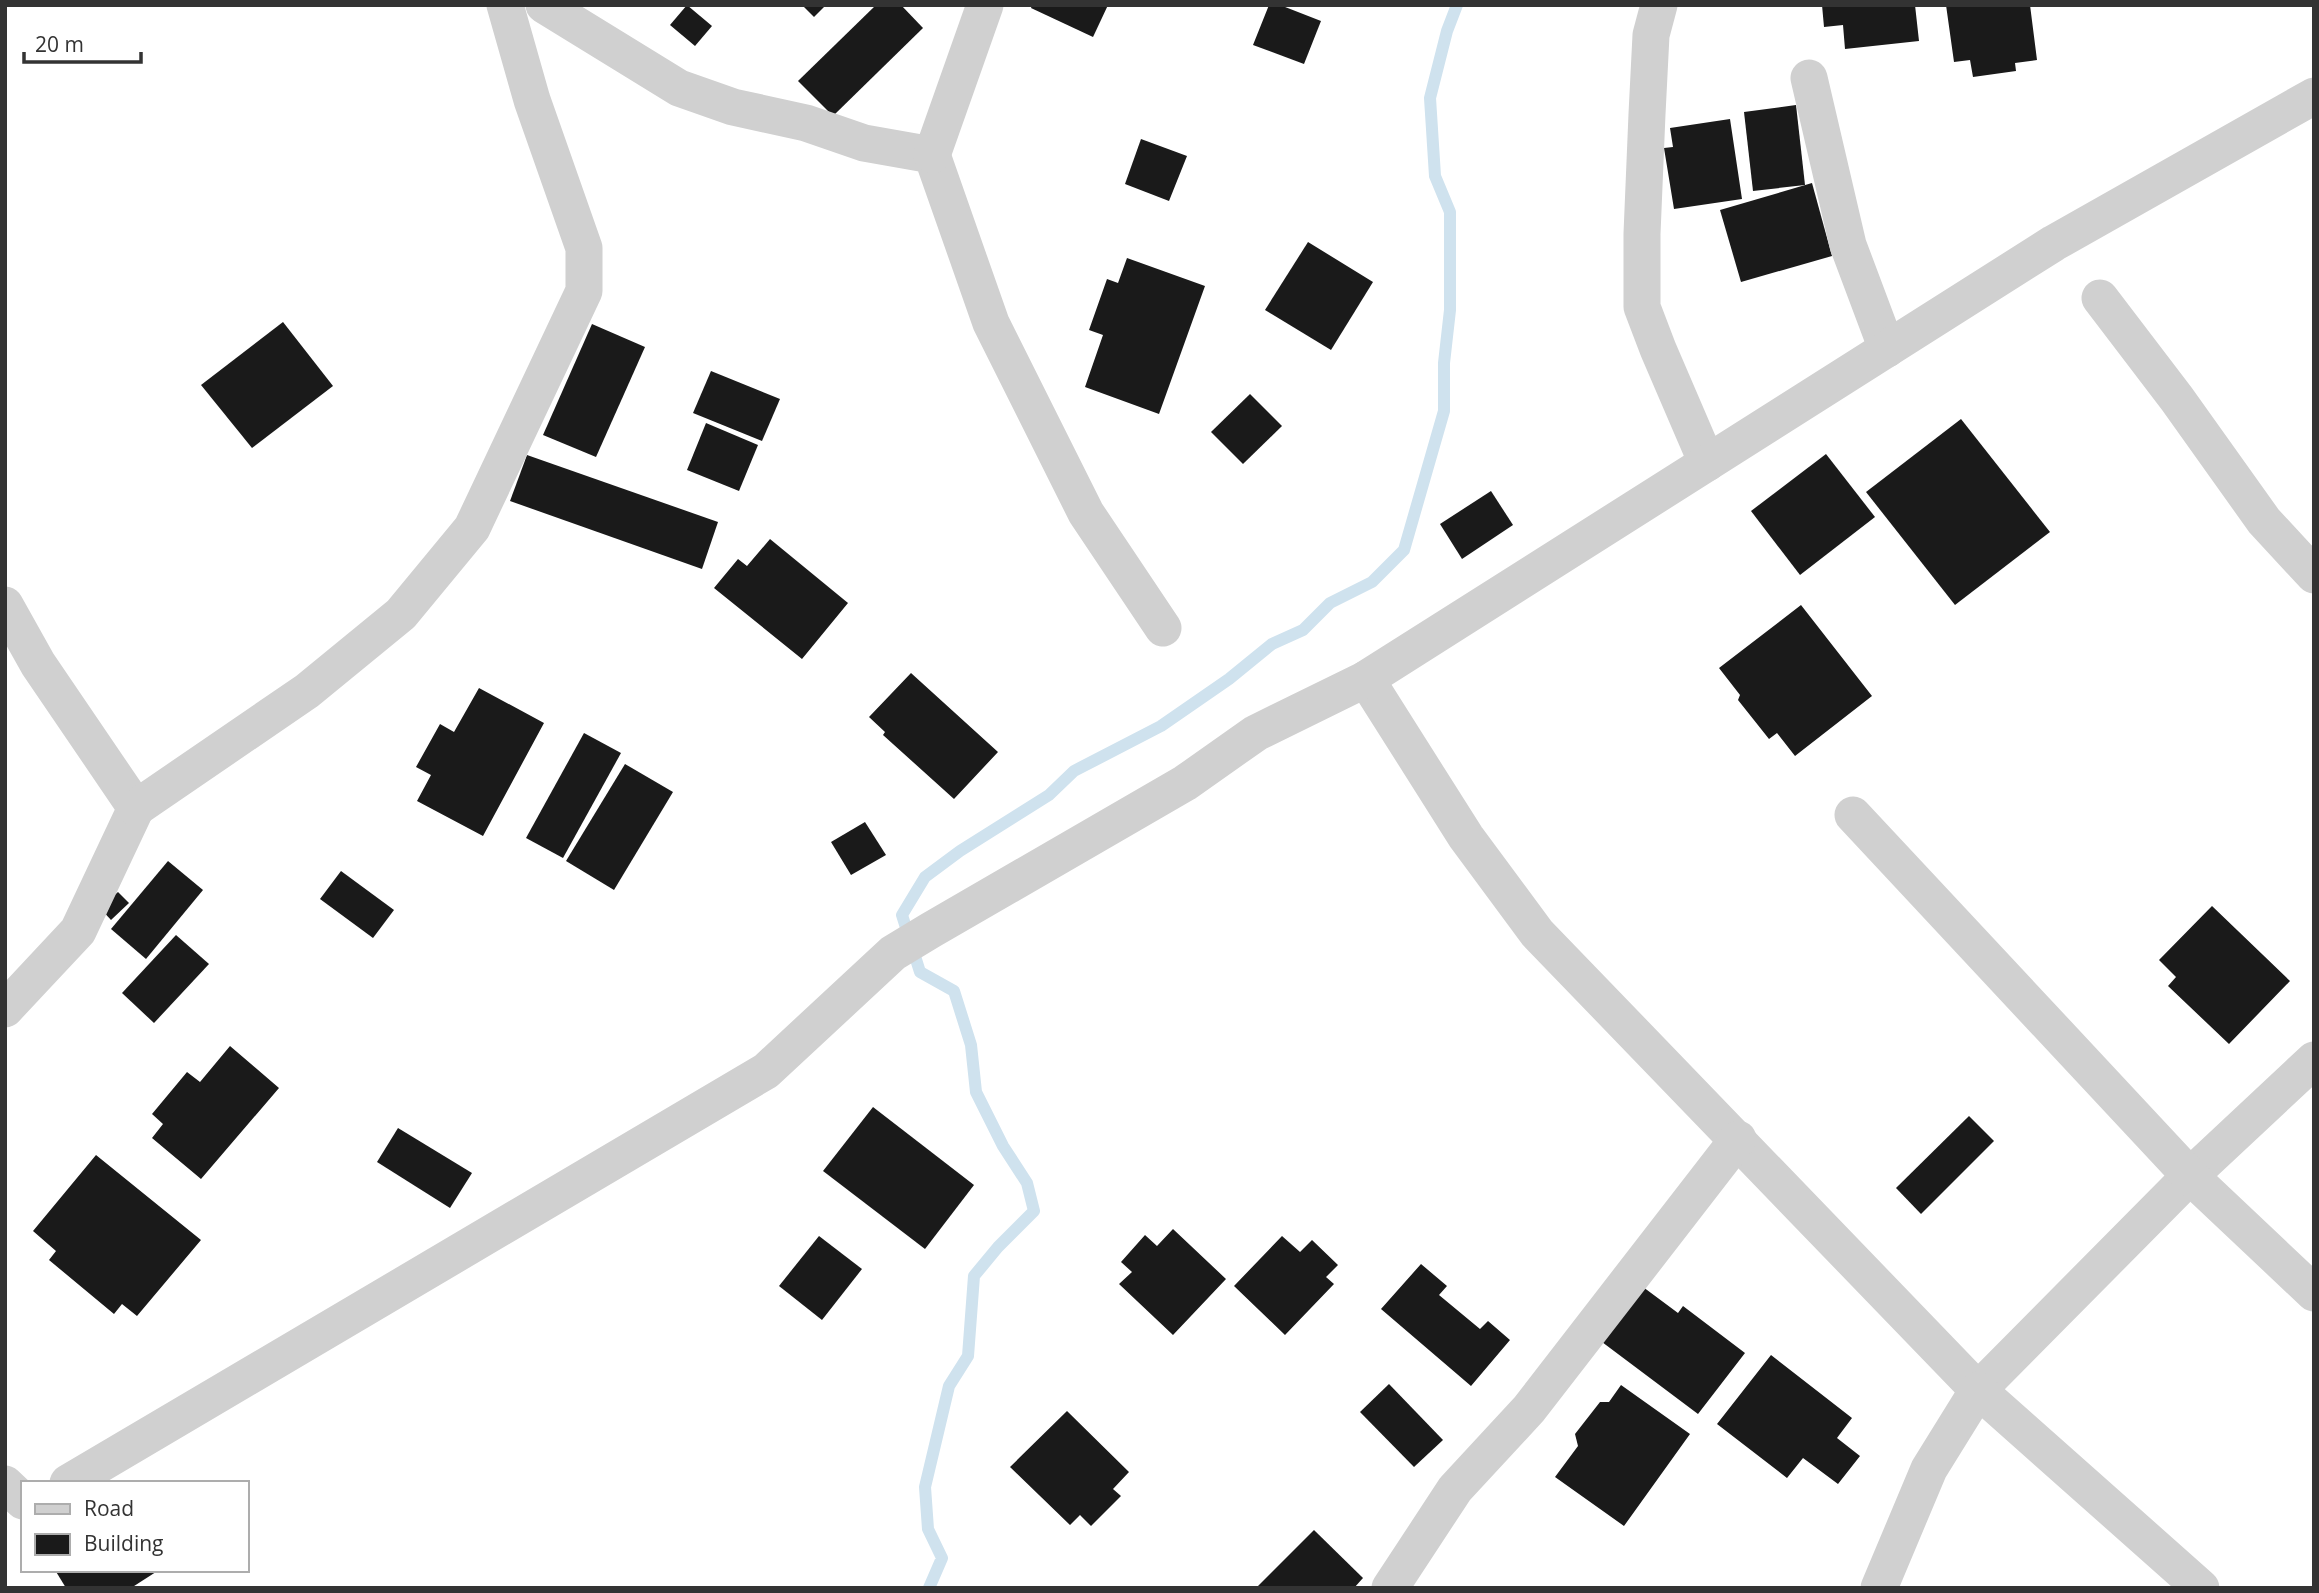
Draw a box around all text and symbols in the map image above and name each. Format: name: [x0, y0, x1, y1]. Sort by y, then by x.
scale bar: [24, 21, 142, 65]
text: 20 m: [35, 30, 84, 58]
legend: [21, 1481, 248, 1572]
text: Road: [84, 1494, 134, 1522]
text: Building: [84, 1529, 163, 1557]

